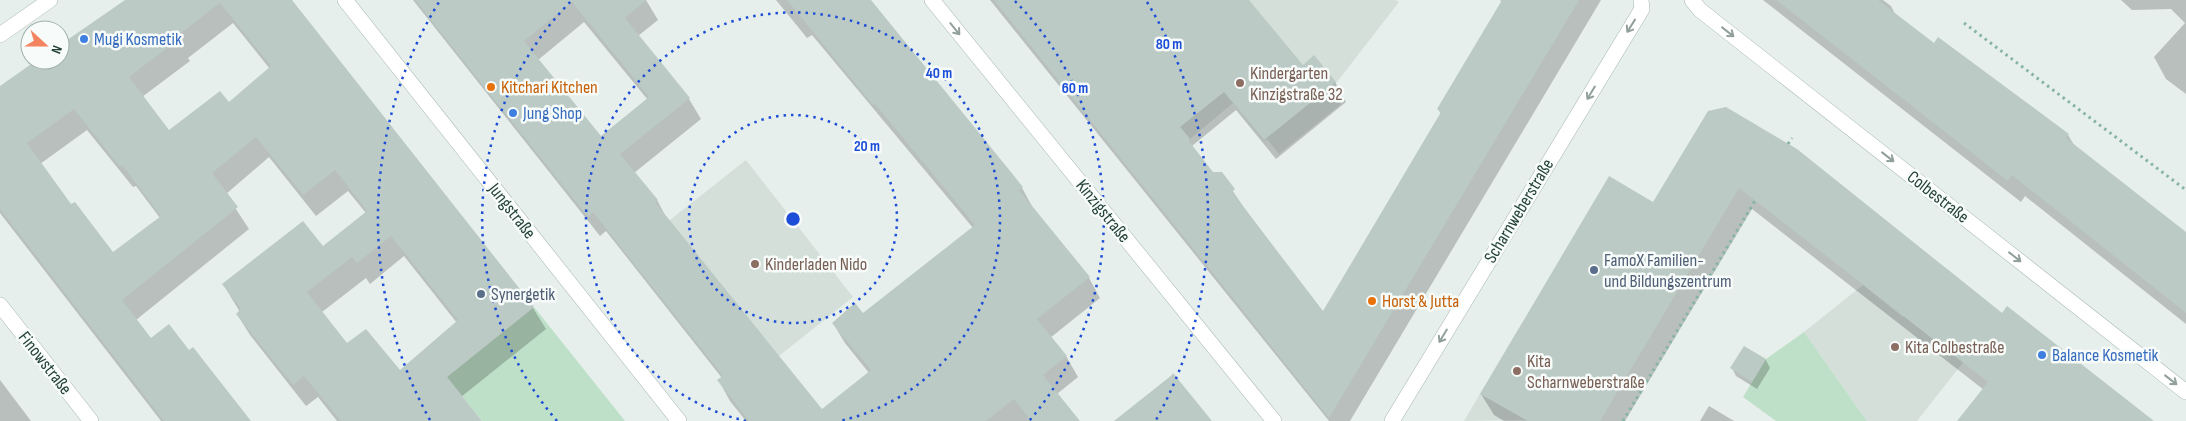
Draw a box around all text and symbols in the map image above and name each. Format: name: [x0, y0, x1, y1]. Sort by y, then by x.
one-way arrow: [1626, 19, 1636, 33]
north arrow: [20, 20, 70, 70]
one-way arrow: [950, 22, 961, 35]
one-way arrow: [1721, 27, 1734, 38]
place label: Mugi Kosmetik: [94, 29, 182, 50]
marker: Mugi Kosmetik: [78, 33, 90, 45]
text: 80 m: [1156, 35, 1182, 54]
text: N: [47, 43, 66, 56]
place label: Kindergarten Kinzigstraße 32: [1250, 63, 1343, 105]
text: 40 m: [926, 64, 952, 83]
place label: Kitchari Kitchen: [501, 77, 598, 98]
marker: Kindergarten Kinzigstraße 32: [1234, 77, 1246, 89]
text: 60 m: [1062, 79, 1088, 98]
marker: Kitchari Kitchen: [485, 81, 497, 93]
one-way arrow: [1585, 85, 1595, 99]
place label: Jung Shop: [522, 103, 582, 124]
marker: Jung Shop: [507, 107, 519, 119]
text: 20 m: [854, 137, 880, 156]
one-way arrow: [1881, 152, 1895, 162]
street label: Scharnweberstraße: [1480, 155, 1558, 267]
street label: Colbestraße: [1903, 166, 1973, 228]
street label: Kinzigstraße: [1071, 175, 1135, 247]
street label: Jungstraße: [483, 178, 540, 243]
centre of rings: [784, 210, 802, 228]
place label: FamoX Familien- und Bildungszentrum: [1604, 250, 1731, 292]
one-way arrow: [2009, 252, 2022, 263]
place label: Kinderladen Nido: [765, 254, 867, 275]
marker: Kinderladen Nido: [749, 258, 761, 270]
marker: FamoX Familien- und Bildungszentrum: [1588, 264, 1600, 276]
place label: Synergetik: [491, 284, 555, 305]
marker: Synergetik: [475, 288, 487, 300]
place label: Horst & Jutta: [1382, 291, 1459, 312]
marker: Horst & Jutta: [1366, 295, 1378, 307]
street label: Finowstraße: [14, 327, 76, 399]
one-way arrow: [1438, 329, 1448, 343]
place label: Kita Colbestraße: [1905, 337, 2004, 358]
marker: Kita Colbestraße: [1889, 341, 1901, 353]
place label: Balance Kosmetik: [2052, 345, 2159, 366]
marker: Balance Kosmetik: [2036, 349, 2048, 361]
place label: Kita Scharnweberstraße: [1527, 351, 1645, 393]
marker: Kita Scharnweberstraße: [1511, 365, 1523, 377]
one-way arrow: [2164, 374, 2177, 385]

